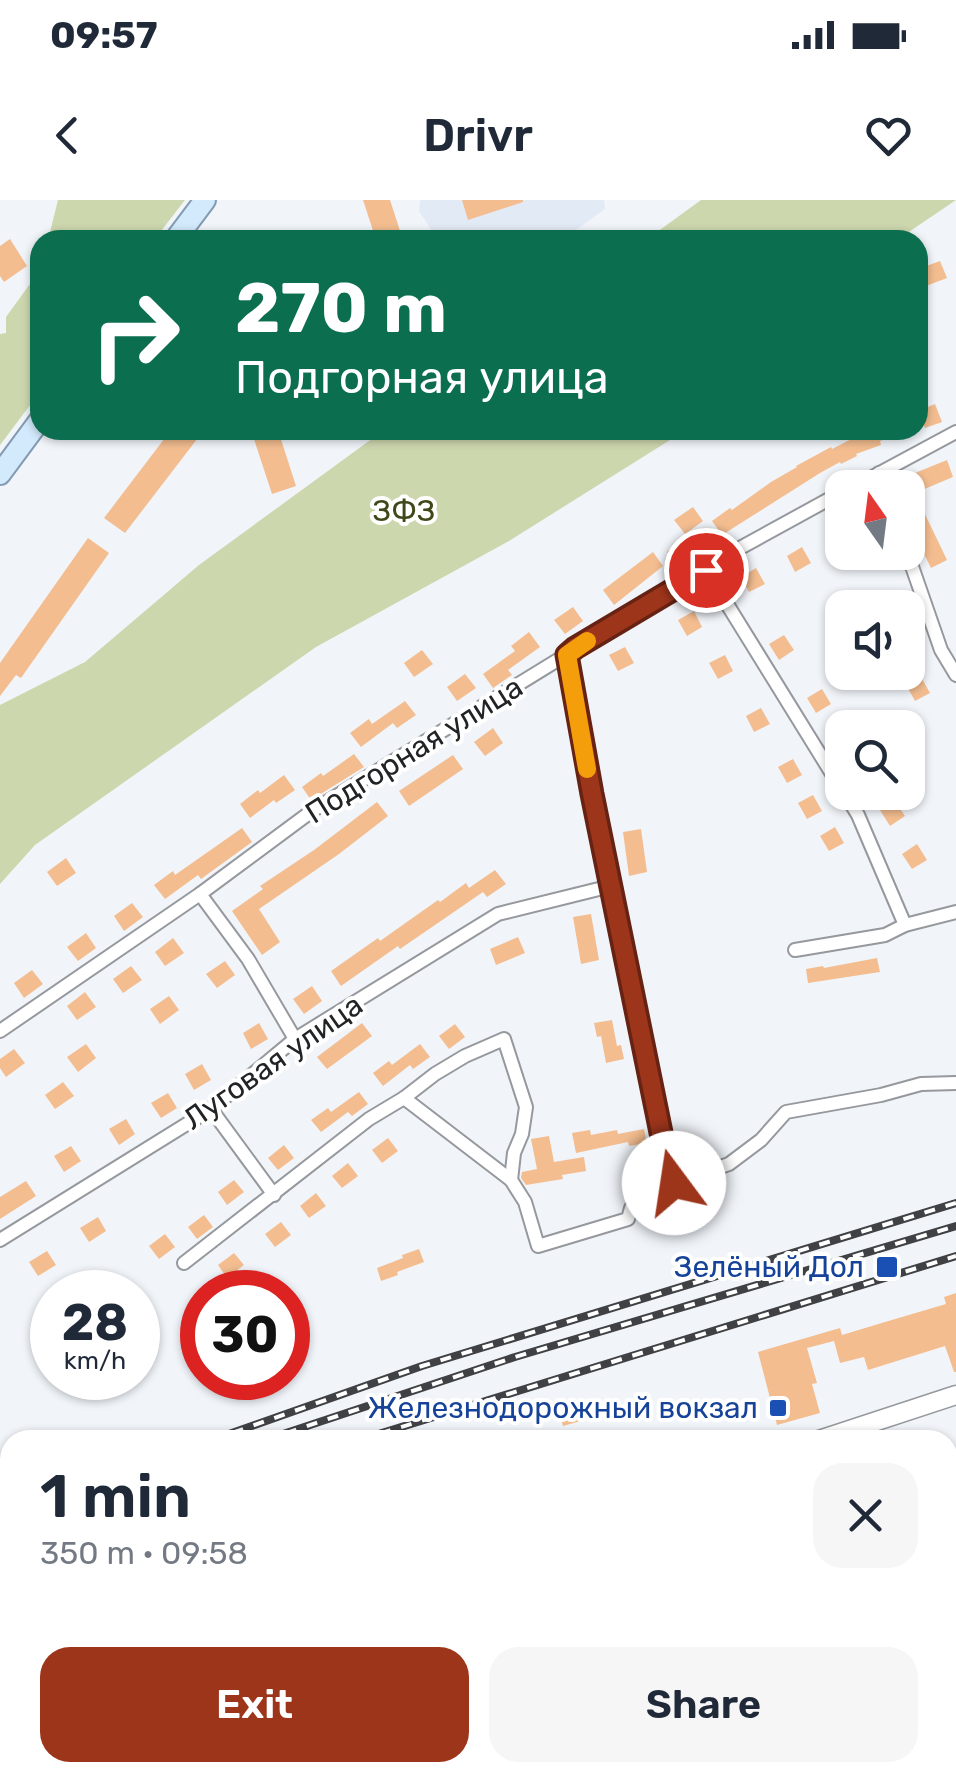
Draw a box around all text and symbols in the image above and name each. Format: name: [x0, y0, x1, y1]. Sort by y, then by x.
text: 09:57: [50, 12, 158, 58]
icon: back: [40, 108, 95, 163]
icon: heart: [861, 108, 916, 163]
text: Drivr: [423, 109, 533, 162]
text: 270 m: [235, 267, 447, 350]
icon: right: [70, 270, 200, 400]
text: Подгорная улица: [235, 351, 609, 404]
north arrow: [825, 470, 925, 570]
map controls: [825, 470, 925, 810]
park label: ЗФЗ: [373, 493, 435, 529]
pin: [664, 528, 749, 613]
icon: arrive: [679, 543, 734, 598]
button: sound: [825, 590, 925, 690]
street label: Подгорная улица: [299, 669, 529, 831]
button: search: [825, 710, 925, 810]
street label: Луговая улица: [176, 987, 370, 1137]
position arrow: [622, 1131, 726, 1235]
place label: Зелёный Дол: [674, 1249, 864, 1285]
marker: Зелёный Дол: [874, 1254, 900, 1280]
speed limit sign: 30: [180, 1270, 310, 1400]
text: 28: [62, 1293, 128, 1353]
text: km/h: [64, 1346, 126, 1375]
place label: Железнодорожный вокзал: [368, 1390, 758, 1426]
marker: Железнодорожный вокзал: [767, 1397, 789, 1419]
text: 1 min: [40, 1461, 191, 1532]
button: close: [813, 1463, 918, 1568]
text: 350 m · 09:58: [40, 1534, 248, 1572]
button: Exit: [40, 1647, 469, 1762]
button: Share: [489, 1647, 918, 1762]

